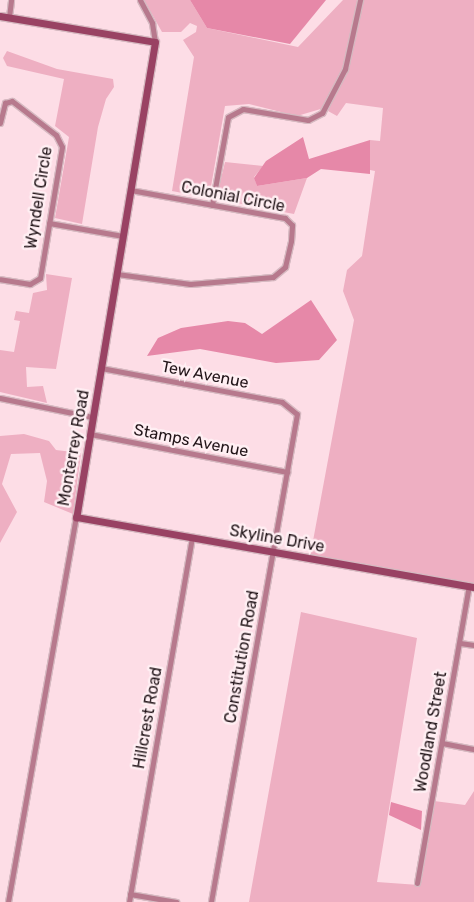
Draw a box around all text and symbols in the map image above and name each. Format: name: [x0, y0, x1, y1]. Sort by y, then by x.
street label: Wyndell Circle: [21, 145, 57, 251]
street label: Colonial Circle: [180, 178, 286, 216]
street label: Tew Avenue: [159, 357, 251, 393]
street label: Monterrey Road: [54, 388, 94, 508]
street label: Stamps Avenue: [132, 420, 250, 462]
street label: Skyline Drive: [228, 521, 326, 557]
street label: Constitution Road: [221, 589, 263, 725]
street label: Hillcrest Road: [130, 666, 166, 770]
street label: Woodland Street: [411, 670, 451, 794]

